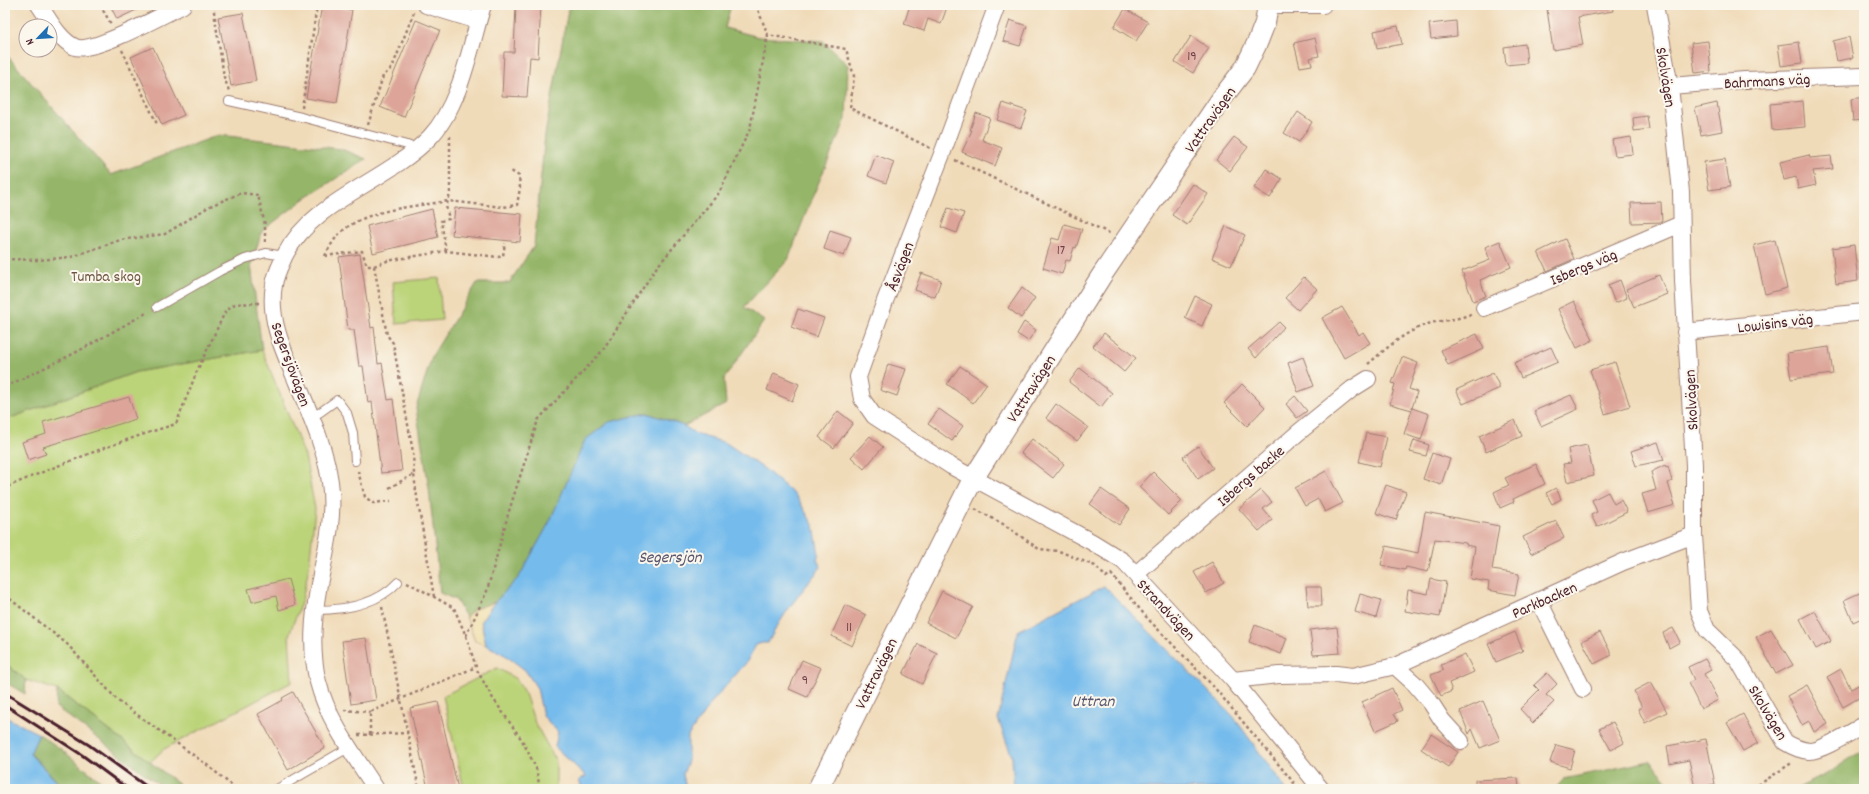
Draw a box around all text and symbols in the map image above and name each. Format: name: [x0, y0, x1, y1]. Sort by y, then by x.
north arrow: [18, 18, 58, 58]
text: N: [22, 35, 39, 47]
street label: Skolvägen: [1648, 46, 1681, 109]
house number: 19: [1187, 47, 1197, 67]
street label: Bahrmans väg: [1723, 69, 1811, 96]
street label: Vattravägen: [1180, 82, 1242, 158]
street label: Åsvägen: [881, 239, 921, 295]
house number: 17: [1057, 241, 1065, 261]
street label: Isbergs väg: [1547, 244, 1621, 293]
park label: Tumba skog: [71, 266, 141, 289]
street label: Lowisins väg: [1736, 308, 1814, 341]
street label: Segersjövägen: [264, 319, 316, 410]
street label: Vattravägen: [1002, 351, 1063, 428]
street label: Skolvägen: [1679, 369, 1706, 431]
street label: Isbergs backe: [1213, 441, 1291, 513]
water label: Segersjön: [638, 547, 703, 571]
street label: Strandvägen: [1130, 575, 1200, 647]
street label: Parkbacken: [1509, 577, 1581, 626]
house number: 11: [846, 618, 852, 638]
street label: Vattravägen: [850, 635, 904, 714]
house number: 9: [802, 671, 808, 691]
street label: Skolvägen: [1741, 681, 1792, 745]
water label: Uttran: [1072, 691, 1116, 715]

